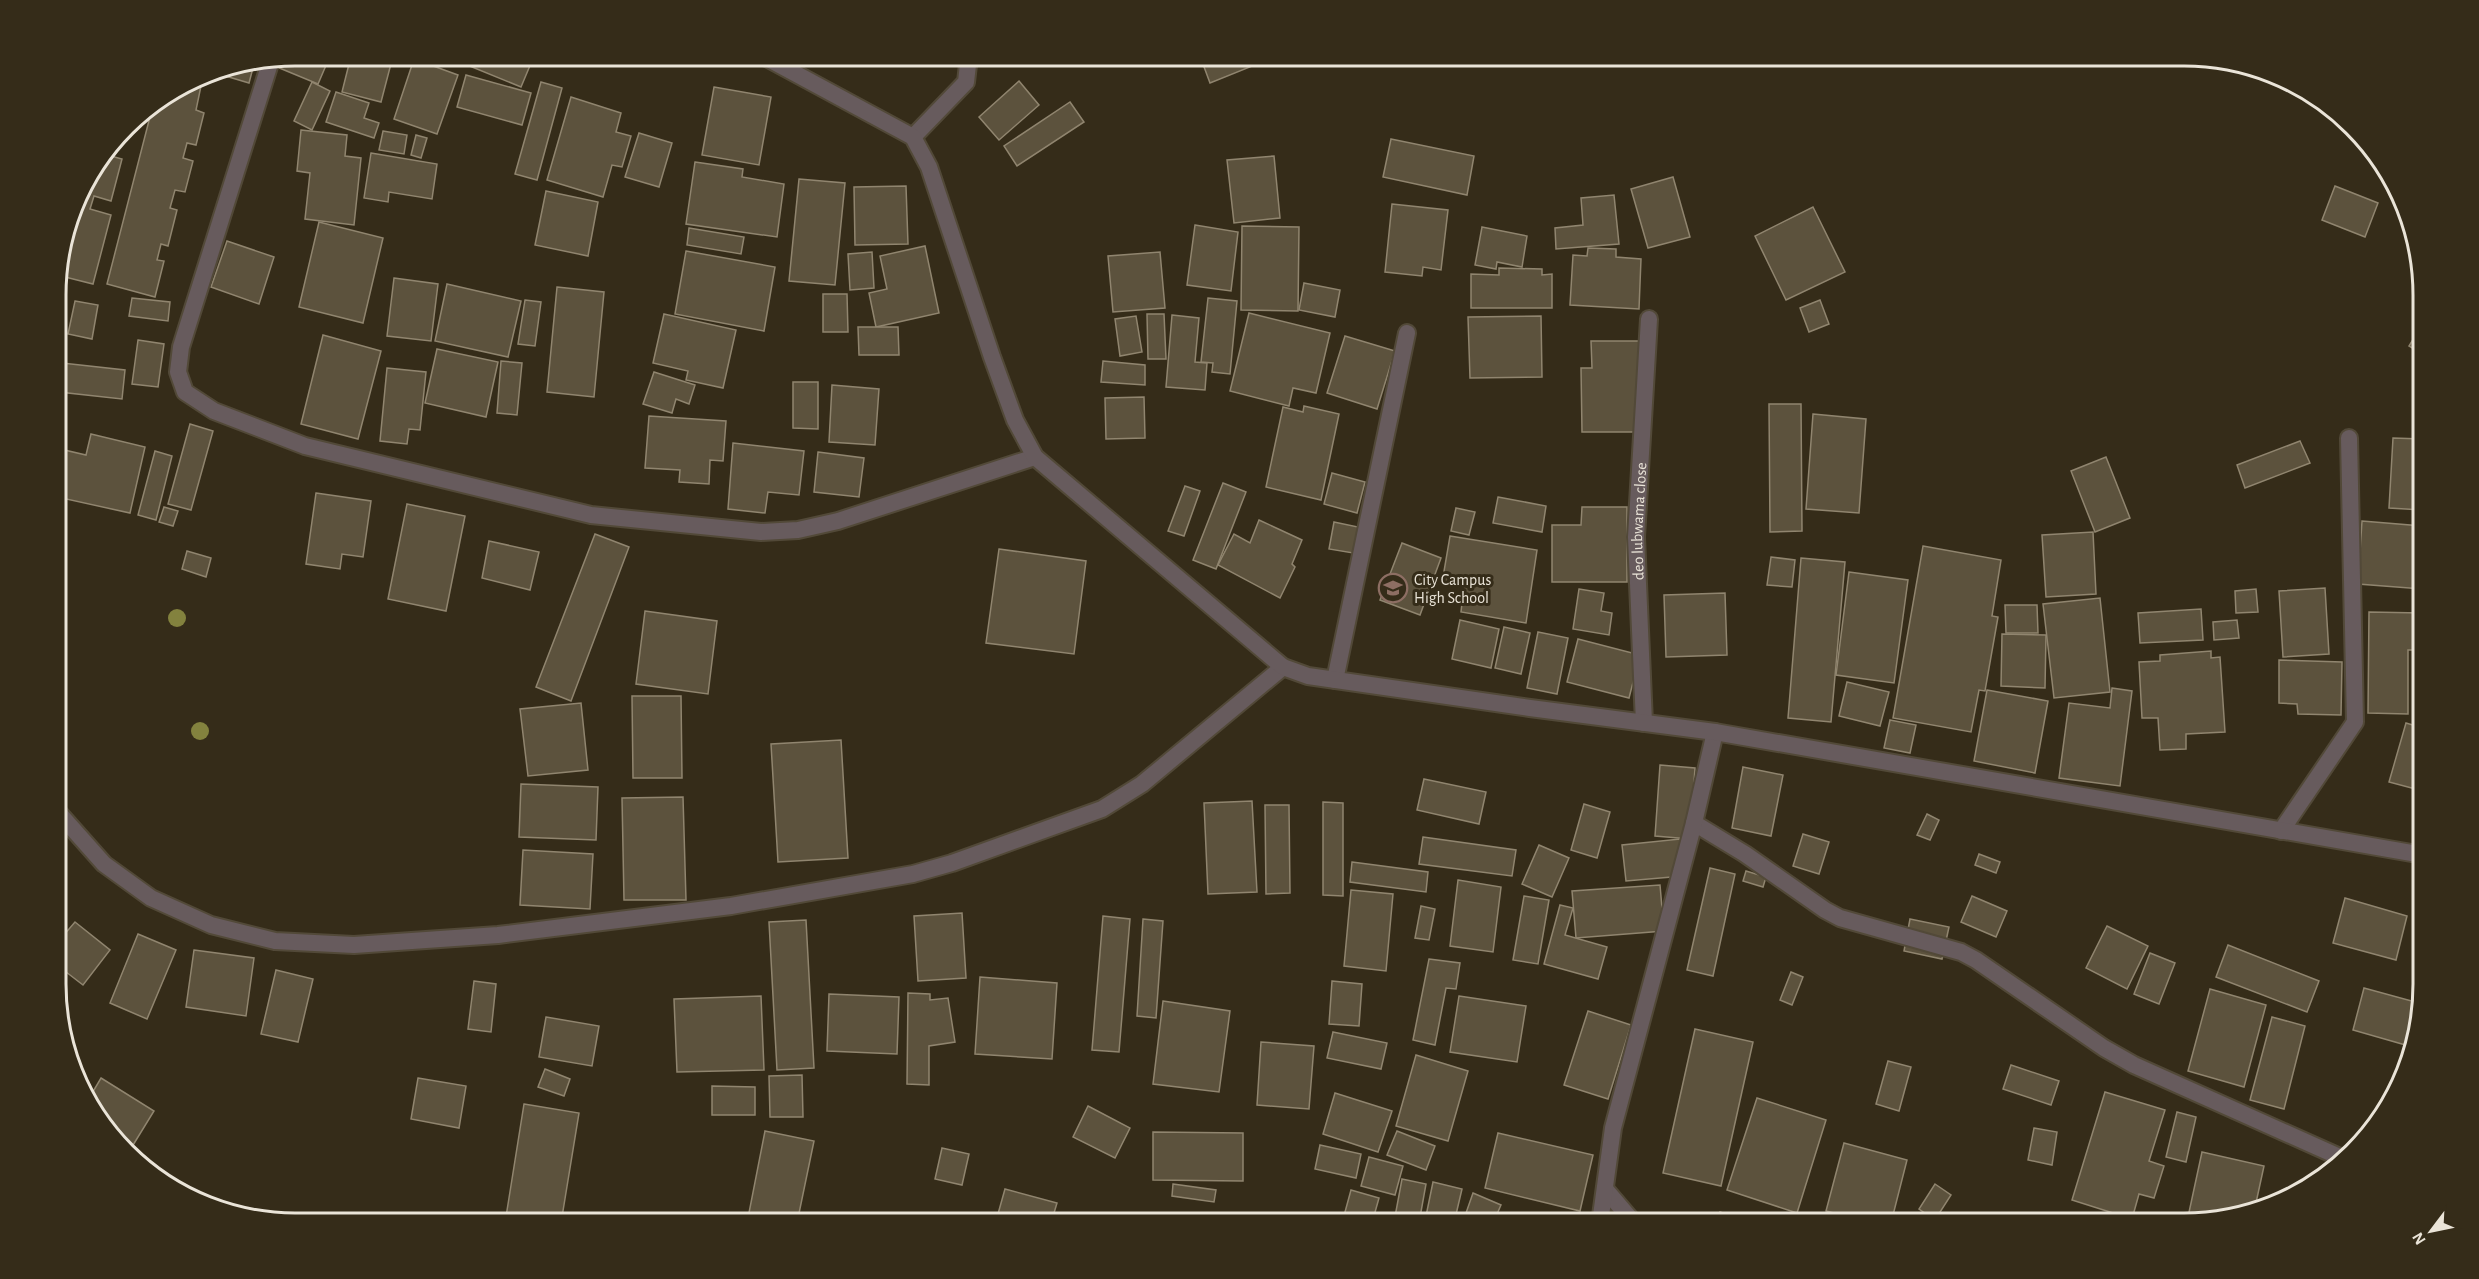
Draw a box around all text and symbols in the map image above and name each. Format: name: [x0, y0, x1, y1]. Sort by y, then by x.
street label: deo lubwama close: [1629, 462, 1649, 581]
school or university icon: City Campus High School: [1377, 572, 1409, 604]
place label: City Campus High School: [1414, 572, 1491, 606]
north arrow: [2401, 1201, 2461, 1261]
text: N: [2409, 1229, 2429, 1247]

